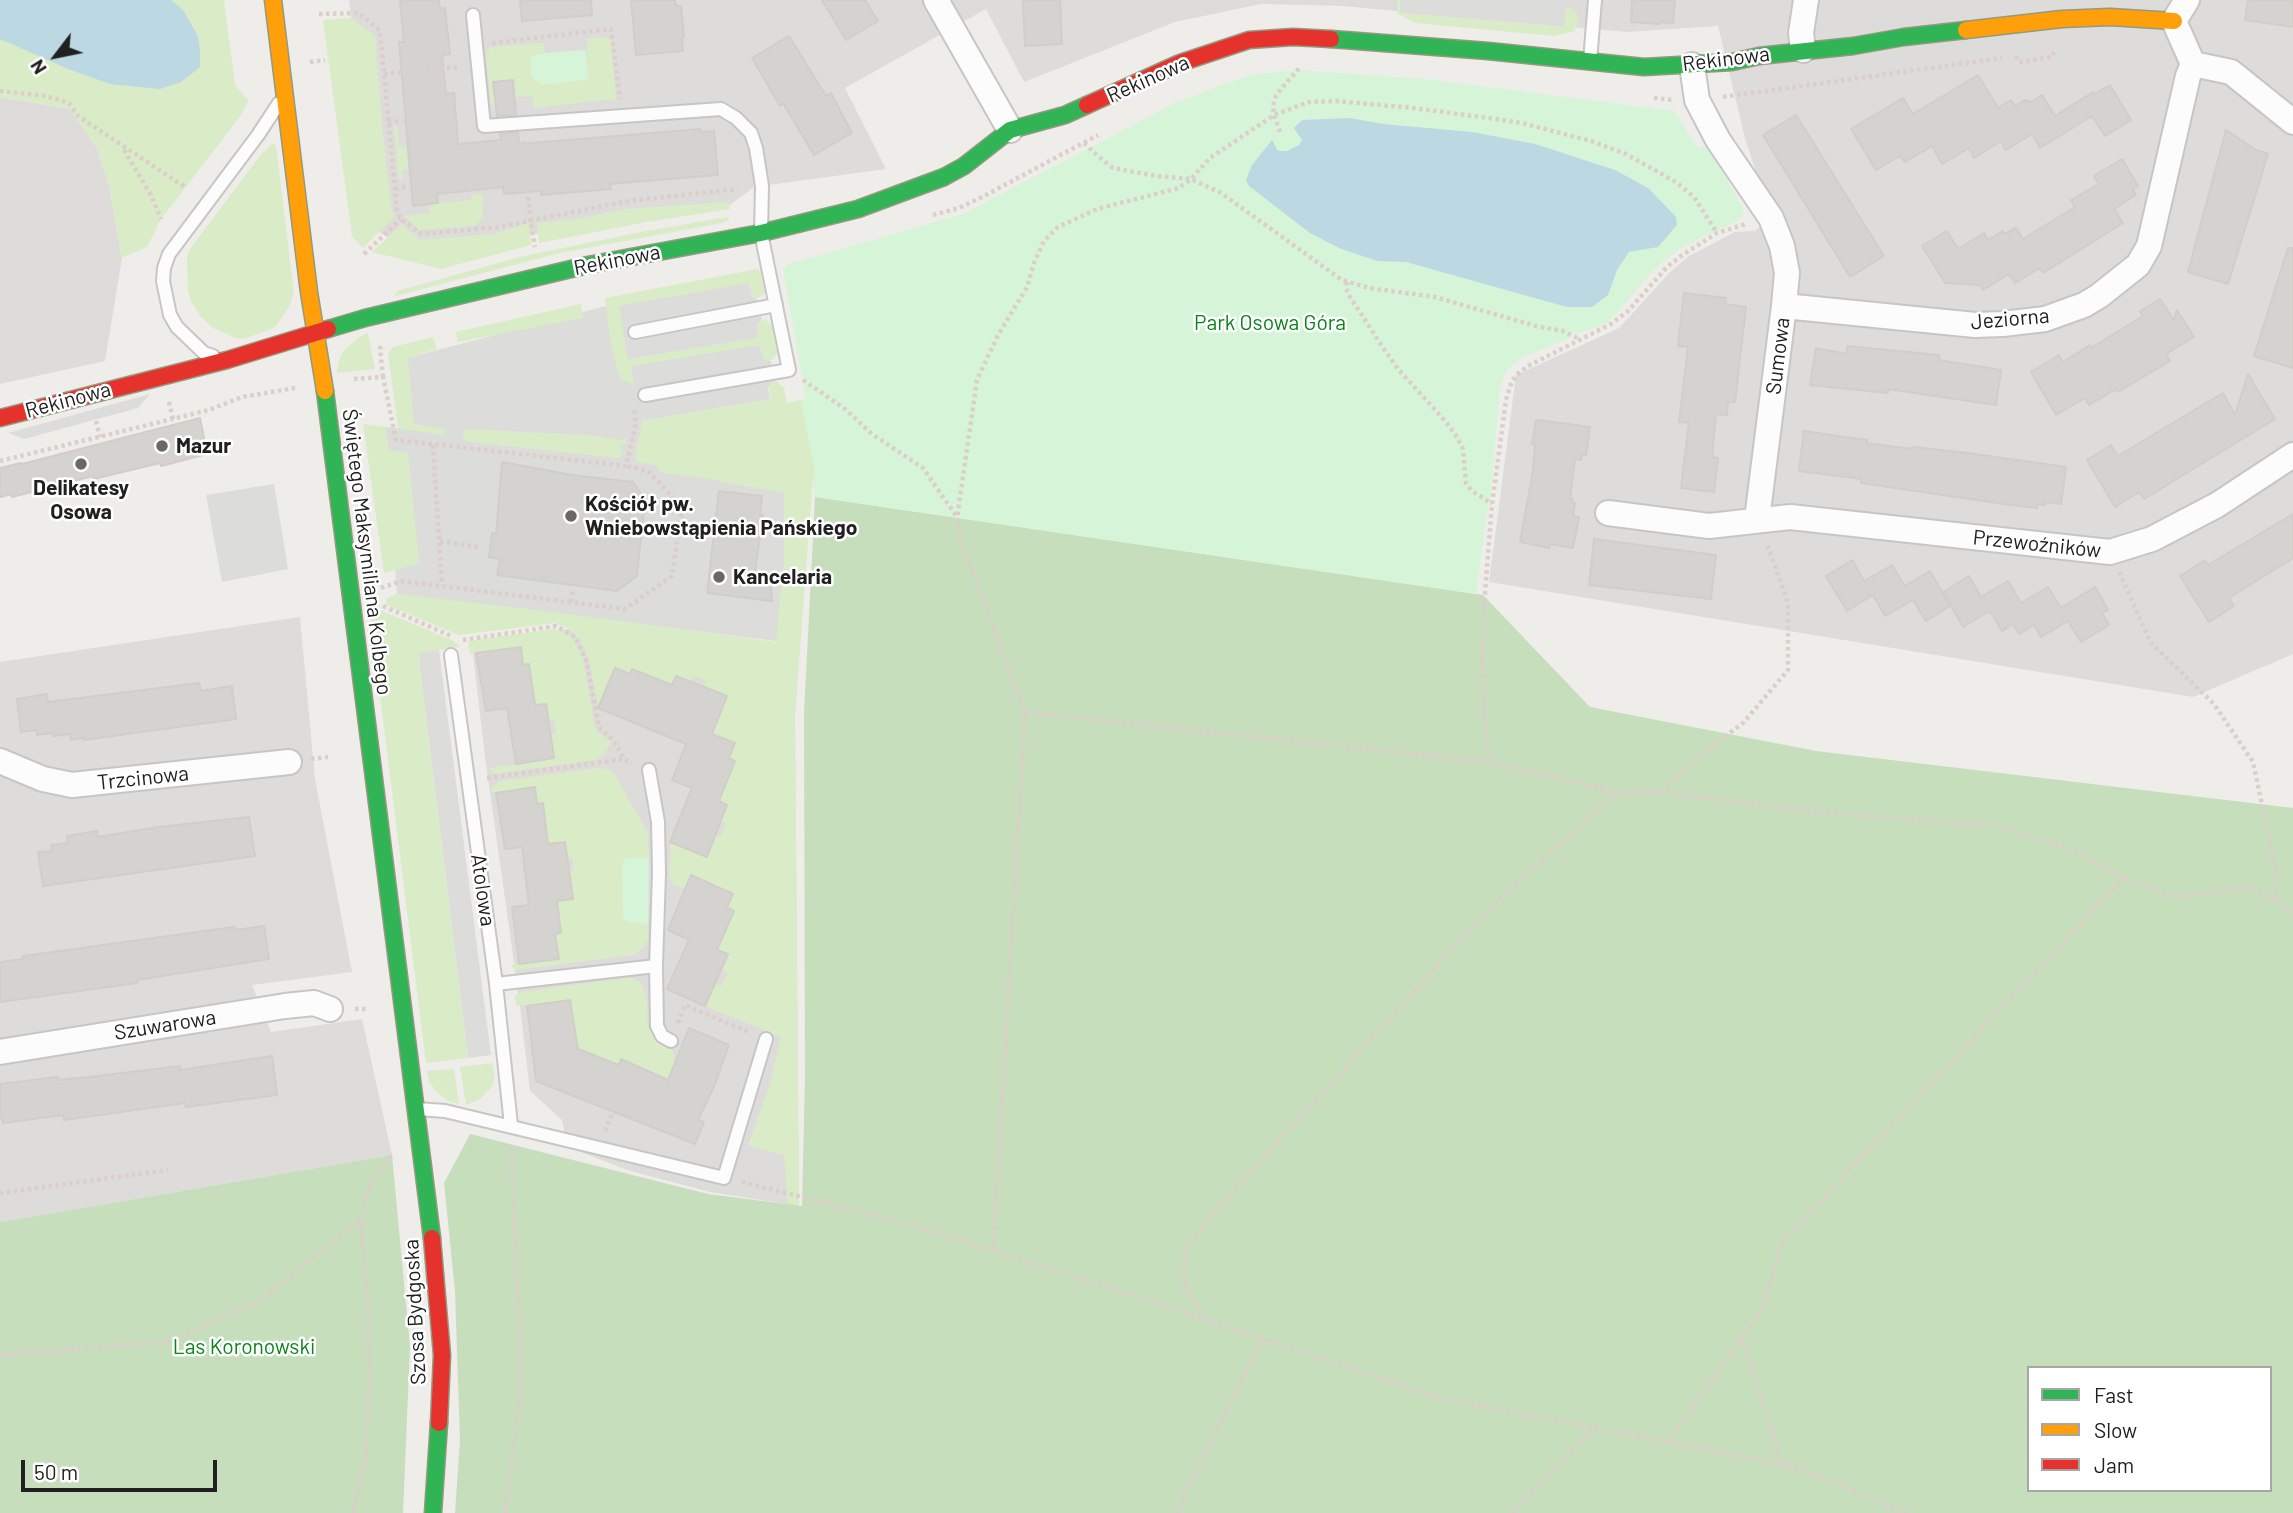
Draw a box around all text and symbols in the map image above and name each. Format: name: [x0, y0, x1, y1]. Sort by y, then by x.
north arrow: [21, 21, 91, 91]
street label: Rekinowa: [1681, 41, 1771, 77]
street label: Rekinowa: [1103, 50, 1193, 108]
text: N: [25, 56, 51, 79]
street label: Rekinowa: [572, 239, 662, 281]
street label: Jeziorna: [1969, 303, 2051, 335]
park label: Park Osowa Góra: [1194, 310, 1346, 336]
street label: Sumowa: [1761, 316, 1795, 396]
street label: Rekinowa: [22, 376, 114, 424]
street label: Świętego Maksymiliana Kolbego: [337, 407, 397, 697]
place label: Mazur: [176, 433, 231, 459]
marker: Mazur: [154, 438, 170, 454]
marker: Delikatesy Osowa: [73, 456, 89, 472]
place label: Delikatesy Osowa: [33, 475, 129, 525]
place label: Kościół pw. Wniebowstąpienia Pańskiego: [585, 491, 857, 541]
marker: Kościół pw. Wniebowstąpienia Pańskiego: [563, 508, 579, 524]
street label: Przewoźników: [1972, 525, 2102, 563]
place label: Kancelaria: [733, 564, 832, 590]
marker: Kancelaria: [711, 569, 727, 585]
street label: Trzcinowa: [96, 761, 190, 795]
street label: Atolowa: [465, 852, 501, 928]
street label: Szuwarowa: [112, 1005, 218, 1045]
street label: Szosa Bydgoska: [399, 1239, 431, 1385]
park label: Las Koronowski: [173, 1334, 315, 1360]
legend: [2027, 1366, 2272, 1492]
text: Fast: [2094, 1382, 2134, 1407]
text: Slow: [2094, 1417, 2137, 1442]
scale bar: [24, 1446, 220, 1490]
text: Jam: [2094, 1452, 2134, 1477]
text: 50 m: [34, 1459, 78, 1484]

